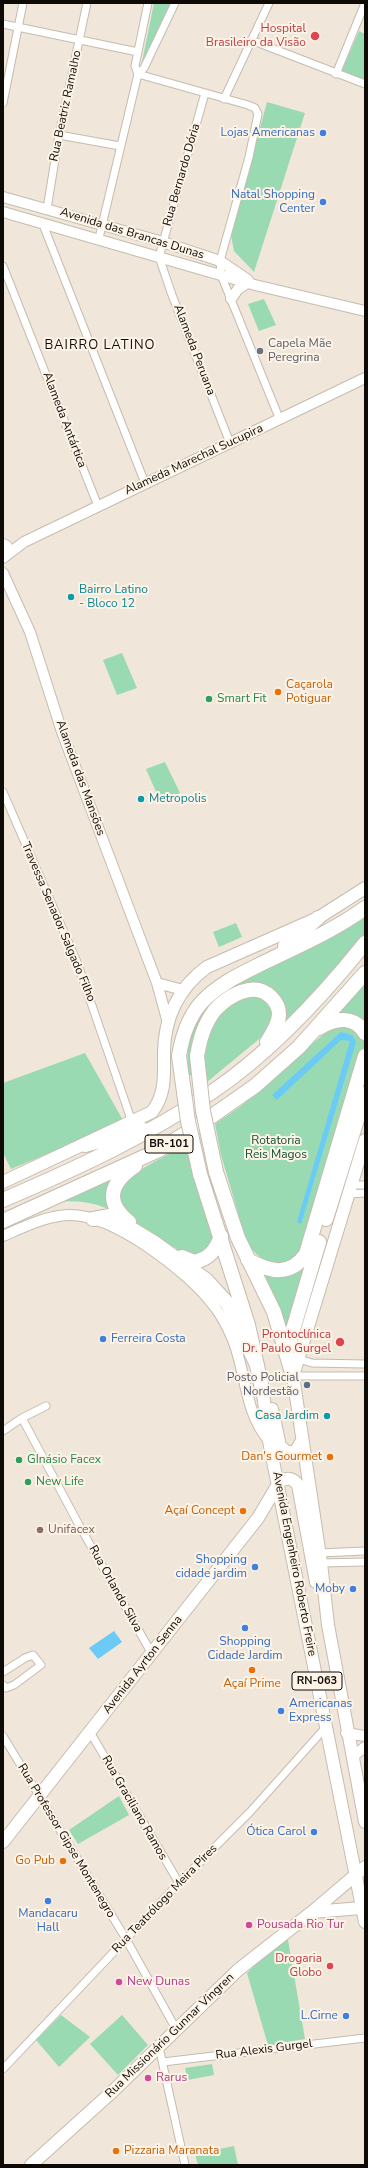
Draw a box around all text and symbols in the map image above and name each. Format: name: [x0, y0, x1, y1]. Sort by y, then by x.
place label: Hospital Brasileiro da Visão: [206, 22, 306, 50]
marker: Hospital Brasileiro da Visão: [309, 30, 321, 42]
street label: Rua Beatriz Ramalho: [47, 49, 85, 163]
street label: Rua Bernardo Dória: [160, 122, 204, 228]
place label: Lojas Americanas: [221, 126, 315, 140]
marker: Lojas Americanas: [318, 128, 328, 138]
place label: Natal Shopping Center: [231, 188, 315, 216]
marker: Natal Shopping Center: [318, 197, 328, 207]
street label: Avenida das Brancas Dunas: [58, 205, 206, 263]
street label: Alameda Peruana: [170, 303, 218, 397]
place label: Capela Mãe Peregrina: [268, 337, 332, 365]
district label: BAIRRO LATINO: [44, 338, 156, 354]
marker: Capela Mãe Peregrina: [255, 346, 265, 356]
street label: Alameda Antártica: [39, 370, 89, 470]
street label: Alameda Marechal Sucupira: [122, 422, 266, 498]
place label: Bairro Latino - Bloco 12: [79, 583, 148, 611]
marker: Bairro Latino - Bloco 12: [66, 592, 76, 602]
place label: Caçarola Potiguar: [286, 678, 333, 706]
marker: Caçarola Potiguar: [273, 687, 283, 697]
place label: Smart Fit: [217, 692, 266, 706]
marker: Smart Fit: [204, 694, 214, 704]
street label: Alameda das Mansões: [52, 718, 108, 838]
place label: Metropolis: [149, 792, 207, 806]
marker: Metropolis: [136, 794, 146, 804]
street label: Travessa Senador Salgado Filho: [18, 840, 98, 1004]
park label: Rotatoria Reis Magos: [245, 1134, 307, 1162]
road number: BR-101: [145, 1135, 193, 1153]
place label: Prontoclínica Dr. Paulo Gurgel: [242, 1328, 331, 1356]
place label: Ferreira Costa: [111, 1332, 186, 1346]
marker: Ferreira Costa: [98, 1334, 108, 1344]
marker: Prontoclínica Dr. Paulo Gurgel: [334, 1336, 346, 1348]
place label: Posto Policial Nordestão: [227, 1371, 299, 1399]
marker: Posto Policial Nordestão: [302, 1380, 312, 1390]
place label: Casa Jardim: [255, 1409, 319, 1423]
marker: Casa Jardim: [322, 1411, 332, 1421]
place label: Dan's Gourmet: [241, 1450, 322, 1464]
marker: Dan's Gourmet: [325, 1452, 335, 1462]
place label: GInásio Facex: [27, 1453, 101, 1467]
marker: GInásio Facex: [14, 1455, 24, 1465]
street label: Avenida Engenheiro Roberto Freire: [269, 1470, 319, 1658]
place label: New Life: [36, 1475, 84, 1489]
marker: New Life: [23, 1477, 33, 1487]
place label: Açaí Concept: [164, 1504, 235, 1518]
marker: Açaí Concept: [238, 1506, 248, 1516]
place label: Unifacex: [48, 1523, 95, 1537]
marker: Unifacex: [35, 1525, 45, 1535]
street label: Rua Orlando Silva: [85, 1543, 145, 1635]
place label: Shopping cidade jardim: [175, 1553, 247, 1581]
marker: Shopping cidade jardim: [250, 1562, 260, 1572]
place label: Moby: [315, 1582, 345, 1596]
marker: Moby: [348, 1584, 358, 1594]
street label: Avenida Ayrton Senna: [100, 1613, 186, 1717]
marker: Shopping Cidade Jardim: [240, 1623, 250, 1633]
place label: Shopping Cidade Jardim: [207, 1635, 283, 1663]
marker: Açaí Prime: [247, 1665, 257, 1675]
road number: RN-063: [292, 1672, 342, 1690]
place label: Açaí Prime: [223, 1677, 281, 1691]
place label: Americanas Express: [289, 1697, 352, 1725]
marker: Americanas Express: [276, 1706, 286, 1716]
street label: Rua Graciliano Ramos: [98, 1753, 170, 1863]
street label: Rua Professor Gipse Montenegro: [14, 1761, 118, 1921]
place label: Ótica Carol: [246, 1825, 306, 1839]
marker: Ótica Carol: [309, 1827, 319, 1837]
street label: Rua Teatrólogo Meira Pires: [109, 1842, 221, 1956]
place label: Go Pub: [15, 1854, 55, 1868]
marker: Go Pub: [58, 1856, 68, 1866]
marker: Mandacaru Hall: [43, 1896, 53, 1906]
place label: Mandacaru Hall: [18, 1907, 78, 1935]
place label: Pousada Rio Tur: [257, 1918, 344, 1932]
marker: Pousada Rio Tur: [244, 1920, 254, 1930]
place label: Drogaria Globo: [275, 1952, 322, 1980]
marker: Drogaria Globo: [325, 1961, 335, 1971]
street label: Rua Missionário Gunnar Vingren: [103, 1971, 237, 2101]
place label: New Dunas: [127, 1975, 190, 1989]
marker: New Dunas: [114, 1977, 124, 1987]
place label: L.Cirne: [301, 2009, 338, 2023]
marker: L.Cirne: [341, 2011, 351, 2021]
street label: Rua Alexis Gurgel: [215, 2037, 313, 2063]
place label: Rarus: [156, 2071, 187, 2085]
marker: Rarus: [143, 2073, 153, 2083]
place label: Pizzaria Maranata: [124, 2144, 219, 2158]
marker: Pizzaria Maranata: [111, 2146, 121, 2156]

